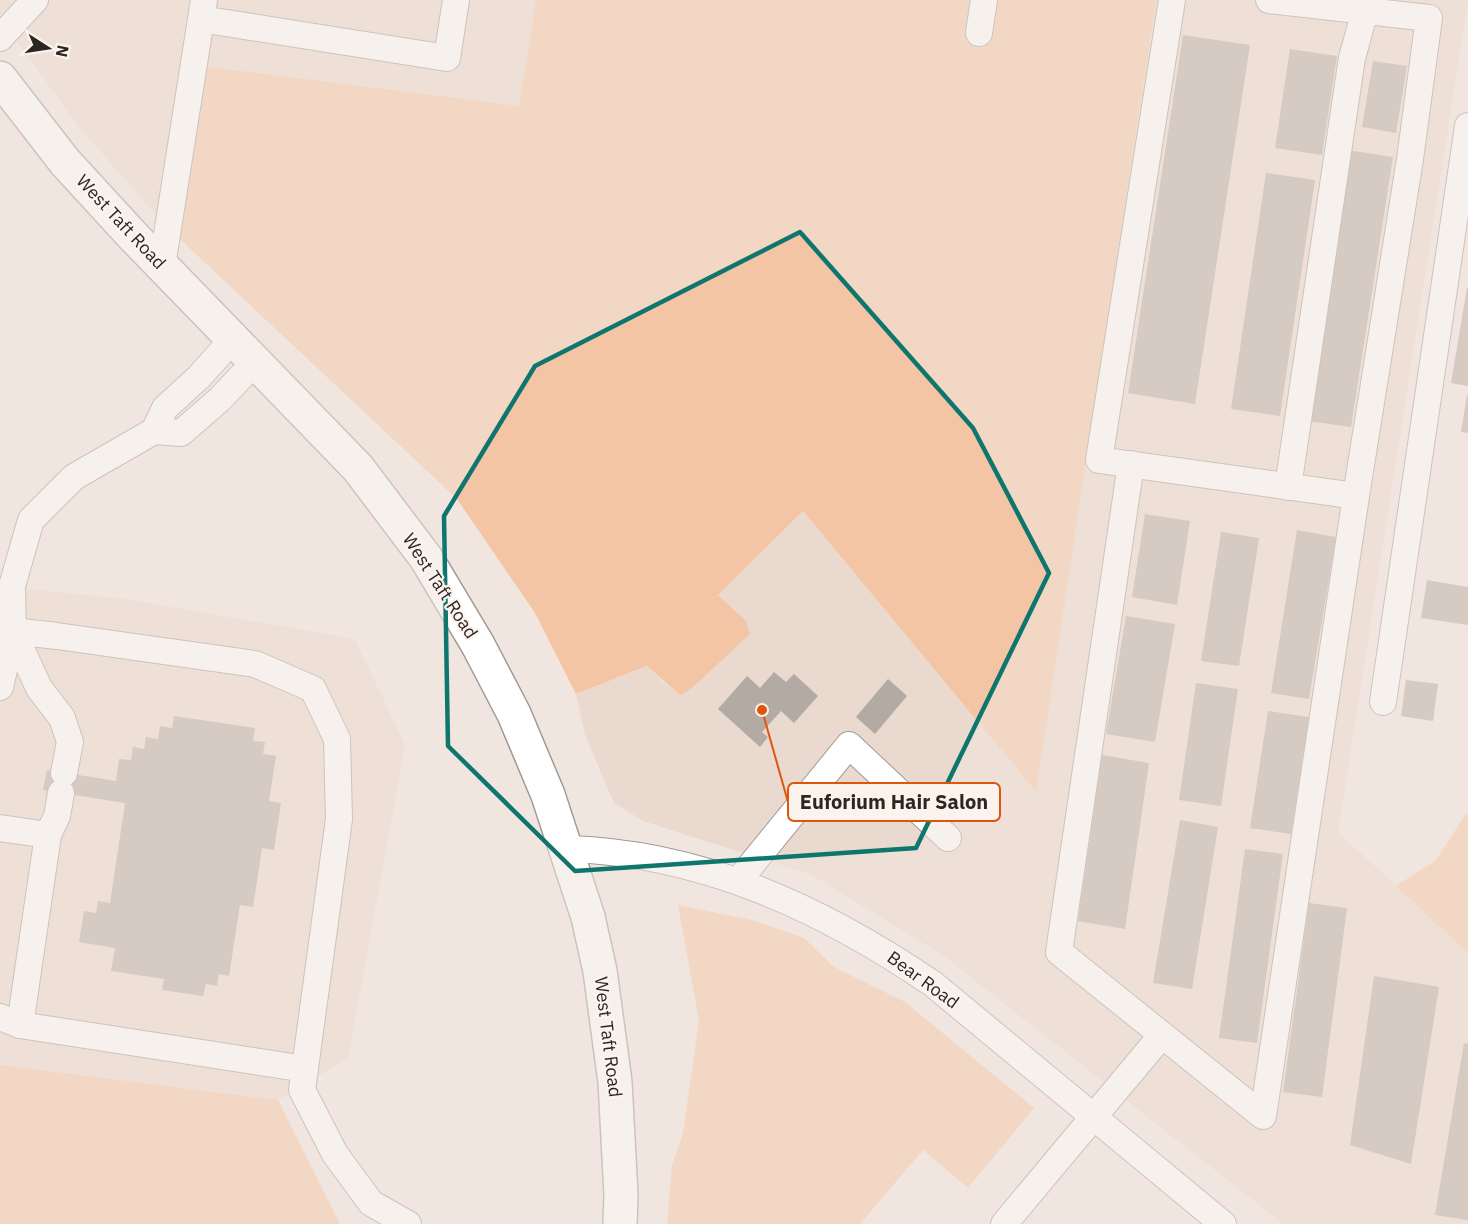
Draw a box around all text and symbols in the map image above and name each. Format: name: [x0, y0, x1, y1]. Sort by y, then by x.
north arrow: [18, 18, 78, 78]
text: N: [52, 43, 74, 59]
street label: West Taft Road: [72, 169, 171, 274]
street label: West Taft Road: [398, 529, 483, 643]
callout: Euforium Hair Salon: [788, 783, 1000, 821]
text: Euforium Hair Salon: [800, 788, 988, 815]
street label: Bear Road: [883, 946, 964, 1013]
street label: West Taft Road: [590, 975, 627, 1099]

